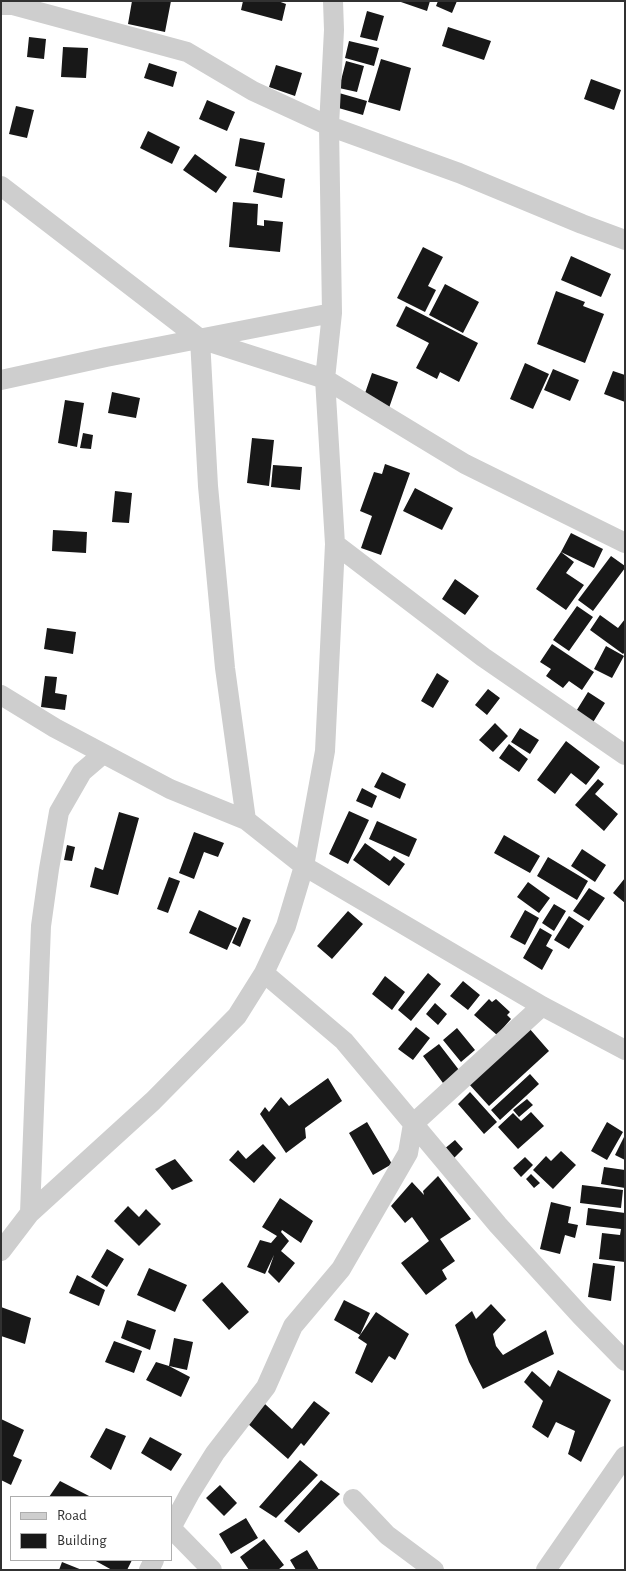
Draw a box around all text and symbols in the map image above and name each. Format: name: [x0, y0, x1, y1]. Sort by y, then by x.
legend: [10, 1496, 172, 1561]
text: Road: [57, 1508, 87, 1523]
text: Building: [57, 1533, 107, 1548]

